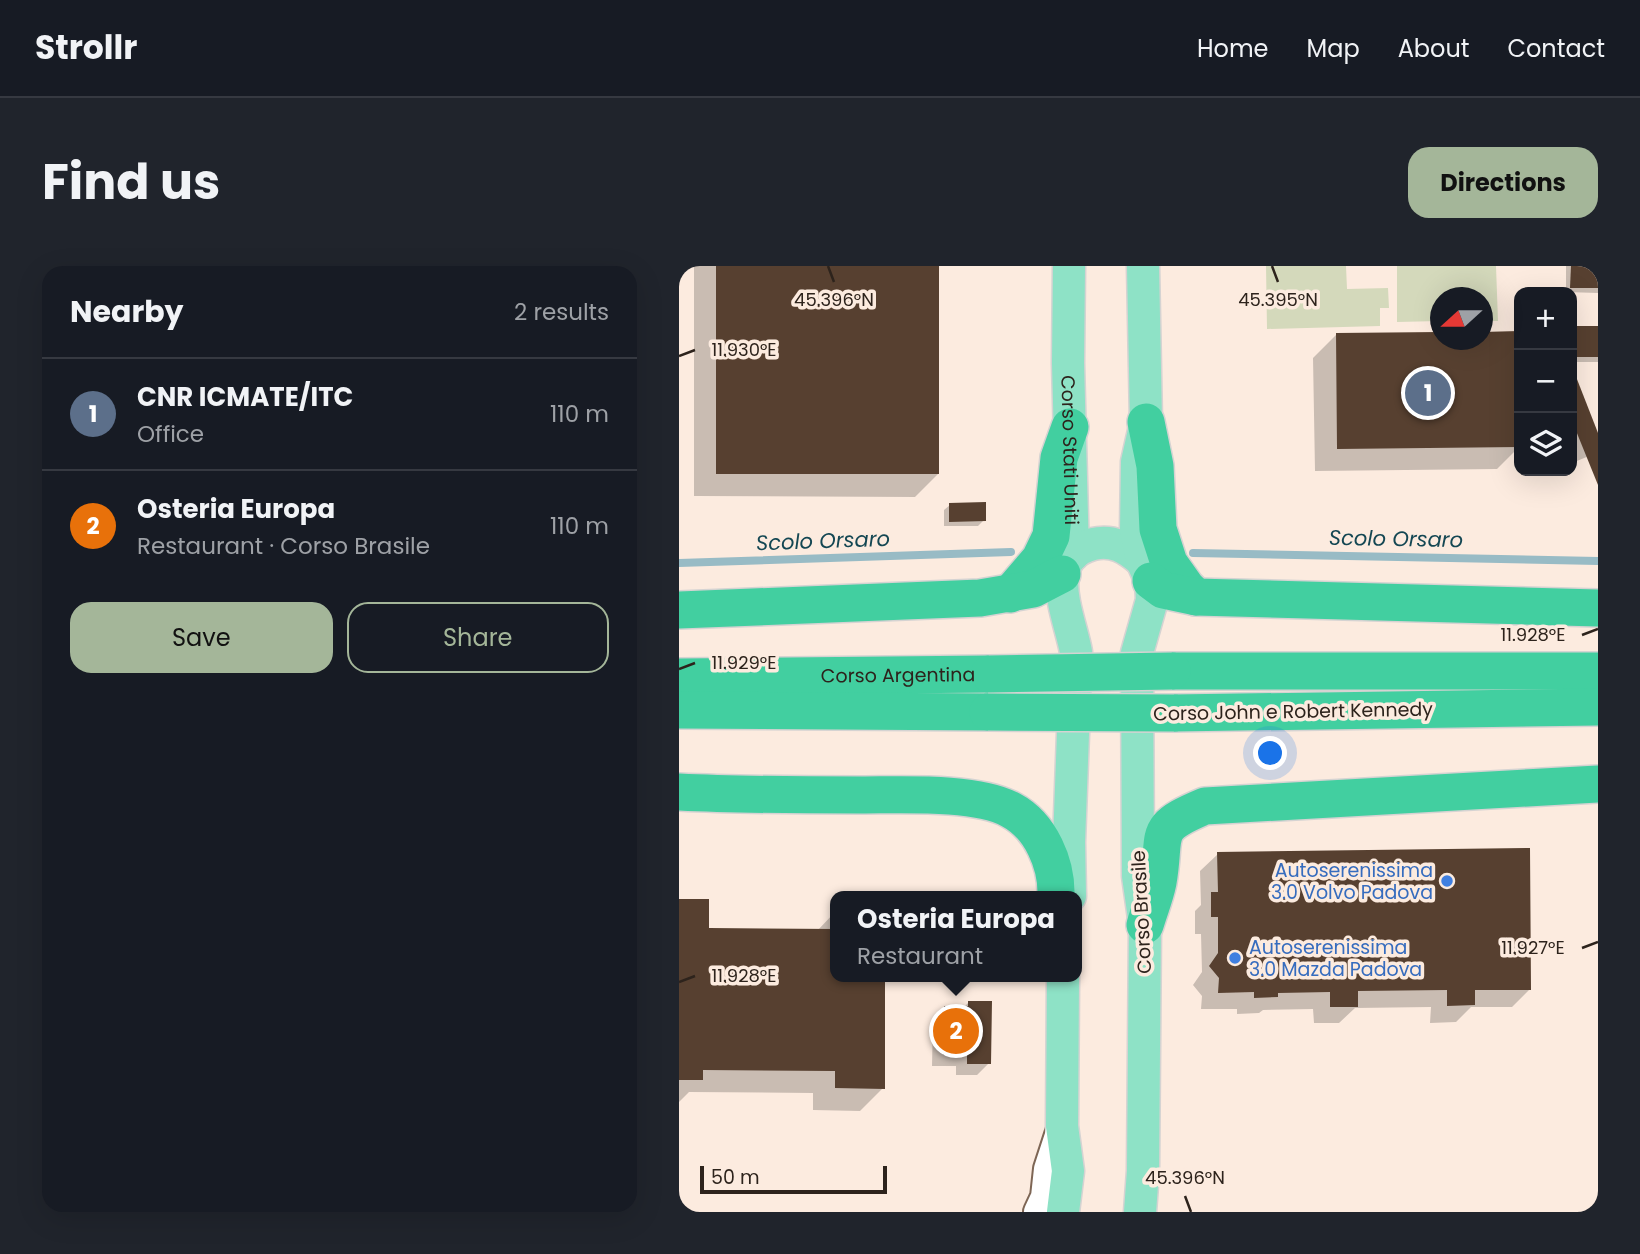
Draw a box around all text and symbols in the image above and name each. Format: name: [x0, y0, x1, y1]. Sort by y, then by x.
text: Strollr: [35, 24, 137, 71]
text: Home: [1197, 32, 1269, 65]
text: Map: [1307, 32, 1360, 65]
text: About: [1398, 32, 1469, 65]
text: Contact: [1507, 32, 1605, 65]
button: Directions: [1408, 147, 1598, 218]
text: Find us: [42, 148, 220, 216]
text: 45.396°N: [794, 287, 874, 312]
text: 45.395°N: [1238, 287, 1318, 312]
north arrow: [1430, 287, 1493, 350]
map controls: [1514, 287, 1577, 476]
button: +: [1514, 287, 1577, 350]
text: Nearby: [70, 290, 184, 333]
text: 2 results: [514, 296, 609, 328]
text: 11.930°E: [711, 337, 777, 362]
button: −: [1514, 350, 1577, 413]
pin: 1: [1405, 367, 1451, 419]
street label: Corso Stati Uniti: [1054, 375, 1085, 525]
text: CNR ICMATE/ITC: [137, 379, 353, 415]
text: 1: [89, 398, 97, 430]
text: 110 m: [550, 398, 609, 430]
button: layers: [1514, 413, 1577, 476]
text: Office: [137, 418, 204, 450]
text: Osteria Europa: [137, 491, 335, 527]
text: 2: [86, 510, 100, 542]
text: 110 m: [550, 510, 609, 542]
water label: Scolo Orsaro: [1329, 523, 1463, 554]
water label: Scolo Orsaro: [755, 524, 890, 557]
text: Restaurant · Corso Brasile: [137, 530, 430, 562]
button: Save: [70, 602, 333, 673]
button: Share: [347, 602, 609, 673]
text: 11.928°E: [1501, 622, 1565, 647]
text: 11.929°E: [712, 650, 776, 675]
street label: Corso Argentina: [821, 661, 975, 690]
street label: Corso John e Robert Kennedy: [1153, 696, 1433, 727]
your location: [1253, 736, 1287, 770]
street label: Corso Brasile: [1125, 850, 1158, 974]
place label: Autoserenissima 3.0 Volvo Padova: [1271, 857, 1433, 906]
marker: Autoserenissima 3.0 Volvo Padova: [1439, 873, 1455, 889]
popup: [830, 891, 1082, 982]
text: Osteria Europa: [857, 901, 1055, 937]
place label: Autoserenissima 3.0 Mazda Padova: [1249, 934, 1422, 983]
text: 11.927°E: [1501, 935, 1565, 960]
text: Restaurant: [857, 940, 983, 972]
marker: Autoserenissima 3.0 Mazda Padova: [1227, 950, 1243, 966]
text: 11.928°E: [712, 963, 776, 988]
pin: 2: [933, 1005, 979, 1057]
scale bar: [700, 1163, 887, 1195]
text: 50 m: [711, 1164, 760, 1191]
text: 45.396°N: [1145, 1165, 1225, 1190]

